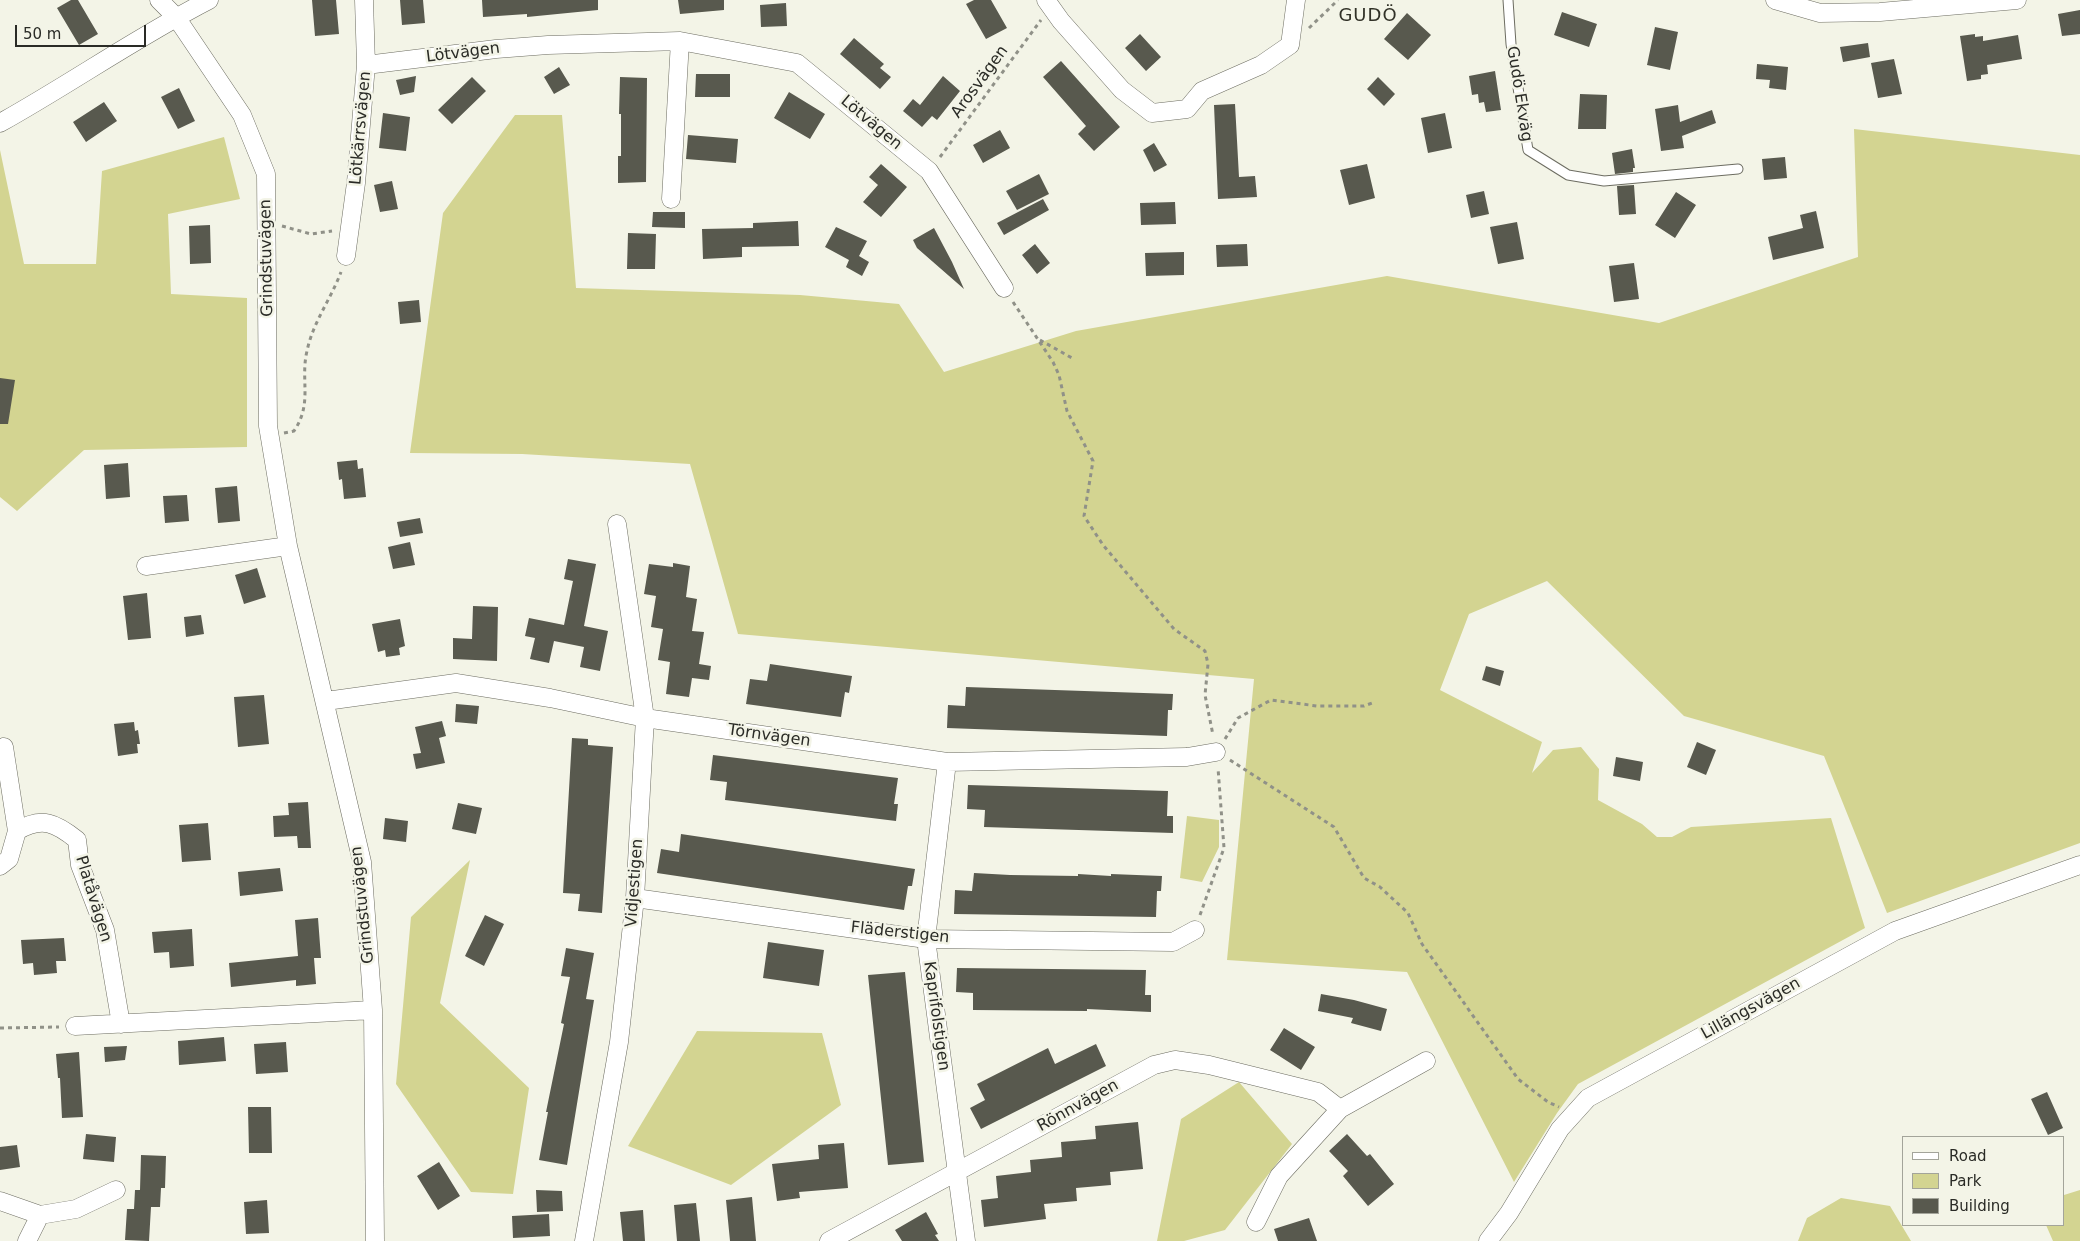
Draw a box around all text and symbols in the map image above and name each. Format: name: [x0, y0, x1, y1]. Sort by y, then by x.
district label: GUDÖ: [1338, 5, 1398, 27]
scale bar: [18, 15, 149, 47]
text: 50 m: [23, 25, 61, 43]
street label: Lötvägen: [425, 39, 501, 67]
street label: Arosvägen: [947, 42, 1013, 122]
street label: Gudö Ekväg: [1502, 45, 1536, 143]
street label: Lötkärrsvägen: [346, 70, 376, 186]
street label: Lötvägen: [836, 92, 906, 154]
street label: Grindstuvägen: [256, 199, 278, 317]
street label: Törnvägen: [726, 721, 812, 751]
street label: Vidjestigen: [622, 838, 648, 928]
street label: Grindstuvägen: [347, 845, 379, 965]
street label: Platåvägen: [71, 853, 115, 945]
street label: Fläderstigen: [850, 918, 950, 948]
street label: Kaprifolstigen: [919, 960, 953, 1072]
street label: Lillängsvägen: [1698, 974, 1804, 1044]
street label: Rönnvägen: [1034, 1076, 1122, 1136]
legend: [1902, 1136, 2065, 1226]
text: Road: [1949, 1147, 1987, 1165]
text: Park: [1949, 1172, 1981, 1190]
text: Building: [1949, 1197, 2010, 1215]

